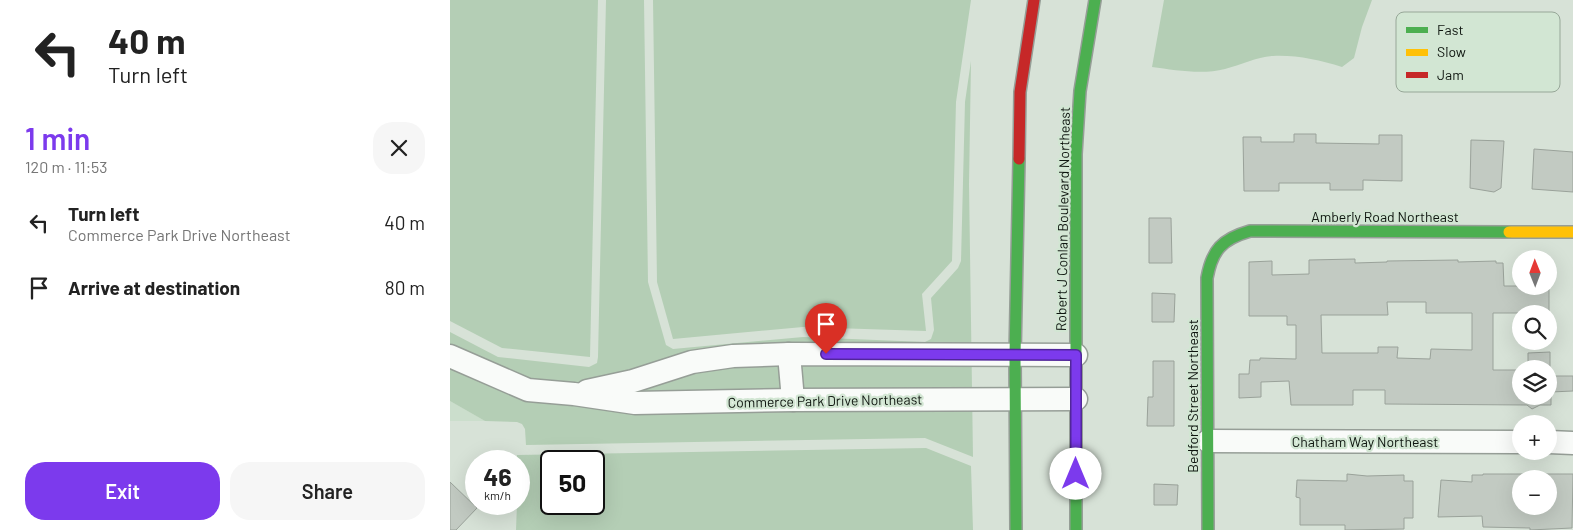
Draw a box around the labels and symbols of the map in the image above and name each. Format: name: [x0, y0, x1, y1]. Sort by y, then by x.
legend: [1396, 12, 1560, 92]
text: Fast: [1437, 21, 1463, 38]
text: Slow: [1437, 43, 1466, 60]
text: Jam: [1437, 66, 1464, 83]
street label: Robert J Conlan Boulevard Northeast: [1052, 107, 1073, 331]
street label: Amberly Road Northeast: [1311, 208, 1459, 225]
north arrow: [1512, 250, 1558, 295]
pin: [805, 303, 847, 354]
street label: Bedford Street Northeast: [1184, 319, 1201, 473]
street label: Commerce Park Drive Northeast: [727, 390, 923, 411]
street label: Chatham Way Northeast: [1292, 433, 1438, 450]
position arrow: [1049, 447, 1101, 499]
speed limit sign: 50: [540, 450, 605, 515]

